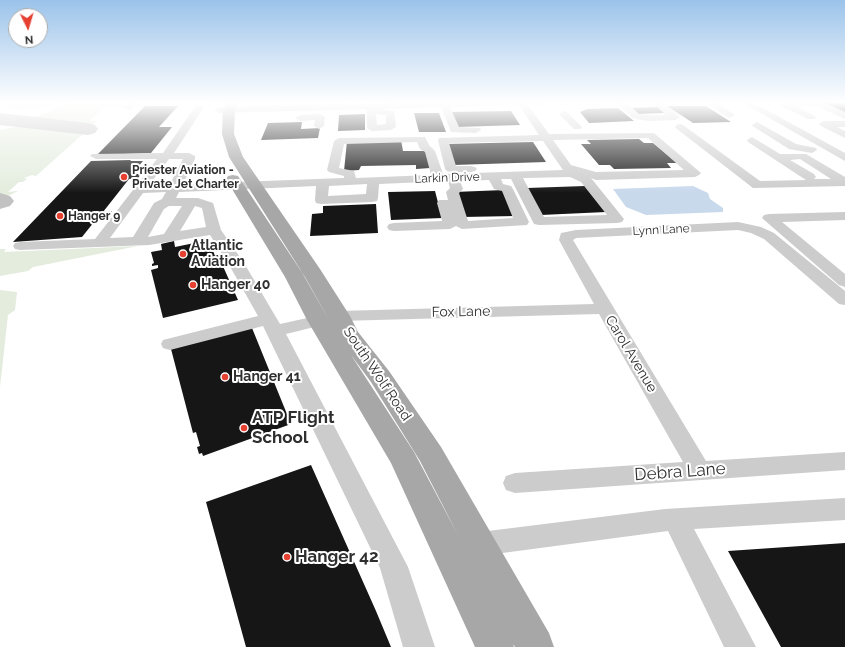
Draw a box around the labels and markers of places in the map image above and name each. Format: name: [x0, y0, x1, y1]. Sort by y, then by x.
place label: Priester Aviation - Private Jet Charter: [132, 163, 239, 191]
marker: Priester Aviation - Private Jet Charter: [119, 172, 129, 182]
place label: Hanger 9: [68, 209, 120, 223]
marker: Hanger 9: [55, 211, 65, 221]
place label: Atlantic Aviation: [191, 238, 245, 270]
marker: Atlantic Aviation: [178, 249, 188, 259]
place label: Hanger 40: [201, 277, 270, 293]
marker: Hanger 40: [188, 280, 198, 290]
place label: Hanger 41: [233, 369, 301, 385]
marker: Hanger 41: [220, 372, 230, 382]
place label: ATP Flight School: [252, 408, 335, 448]
marker: ATP Flight School: [239, 423, 249, 433]
place label: Hanger 42: [295, 547, 378, 567]
marker: Hanger 42: [282, 552, 292, 562]

